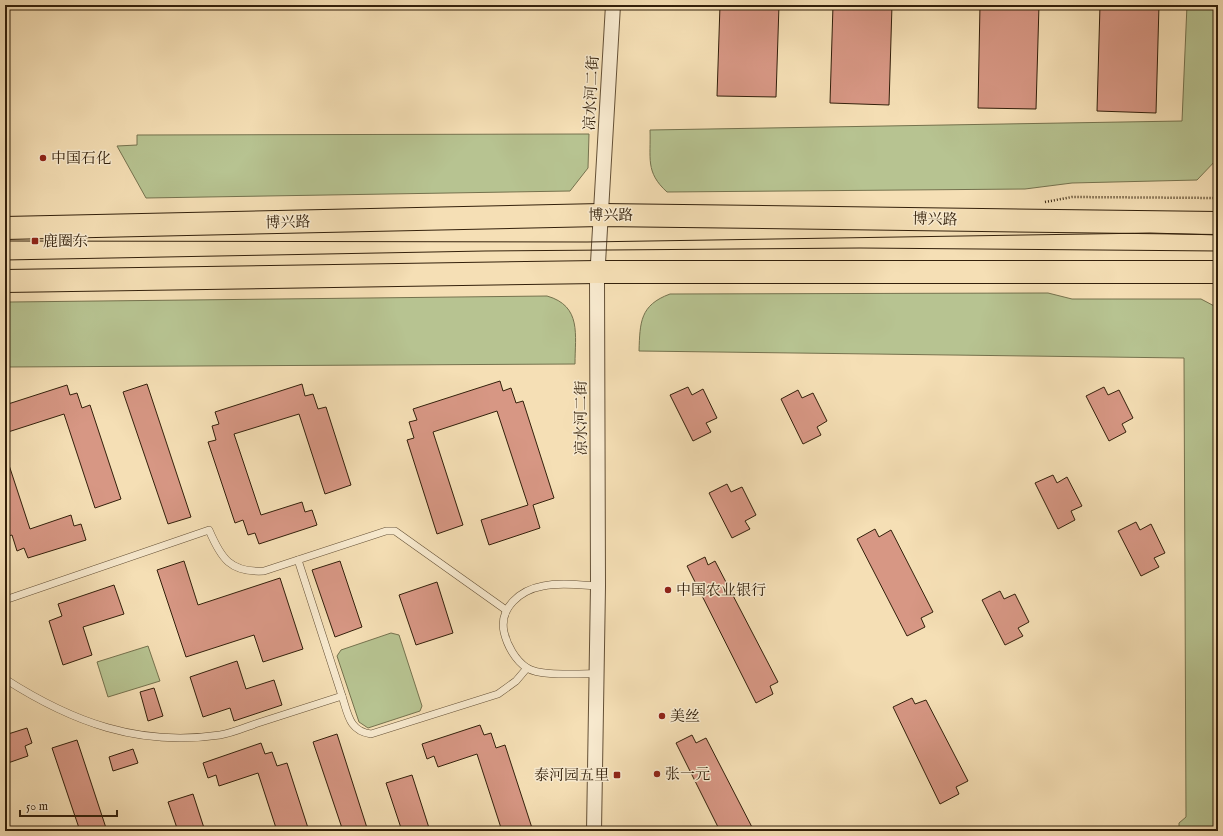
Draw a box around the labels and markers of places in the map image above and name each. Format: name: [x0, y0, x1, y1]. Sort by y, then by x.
place label: 中国石化: [51, 149, 111, 168]
marker: 中国石化: [38, 153, 48, 163]
place label: 鹿圈东: [43, 232, 88, 251]
marker: 鹿圈东: [30, 236, 40, 246]
place label: 中国农业银行: [676, 581, 766, 600]
marker: 中国农业银行: [663, 585, 673, 595]
place label: 美丝: [670, 707, 700, 726]
marker: 美丝: [657, 711, 667, 721]
place label: 张一元: [665, 765, 710, 784]
place label: 泰河园五里: [534, 766, 609, 785]
marker: 张一元: [652, 769, 662, 779]
marker: 泰河园五里: [612, 770, 622, 780]

